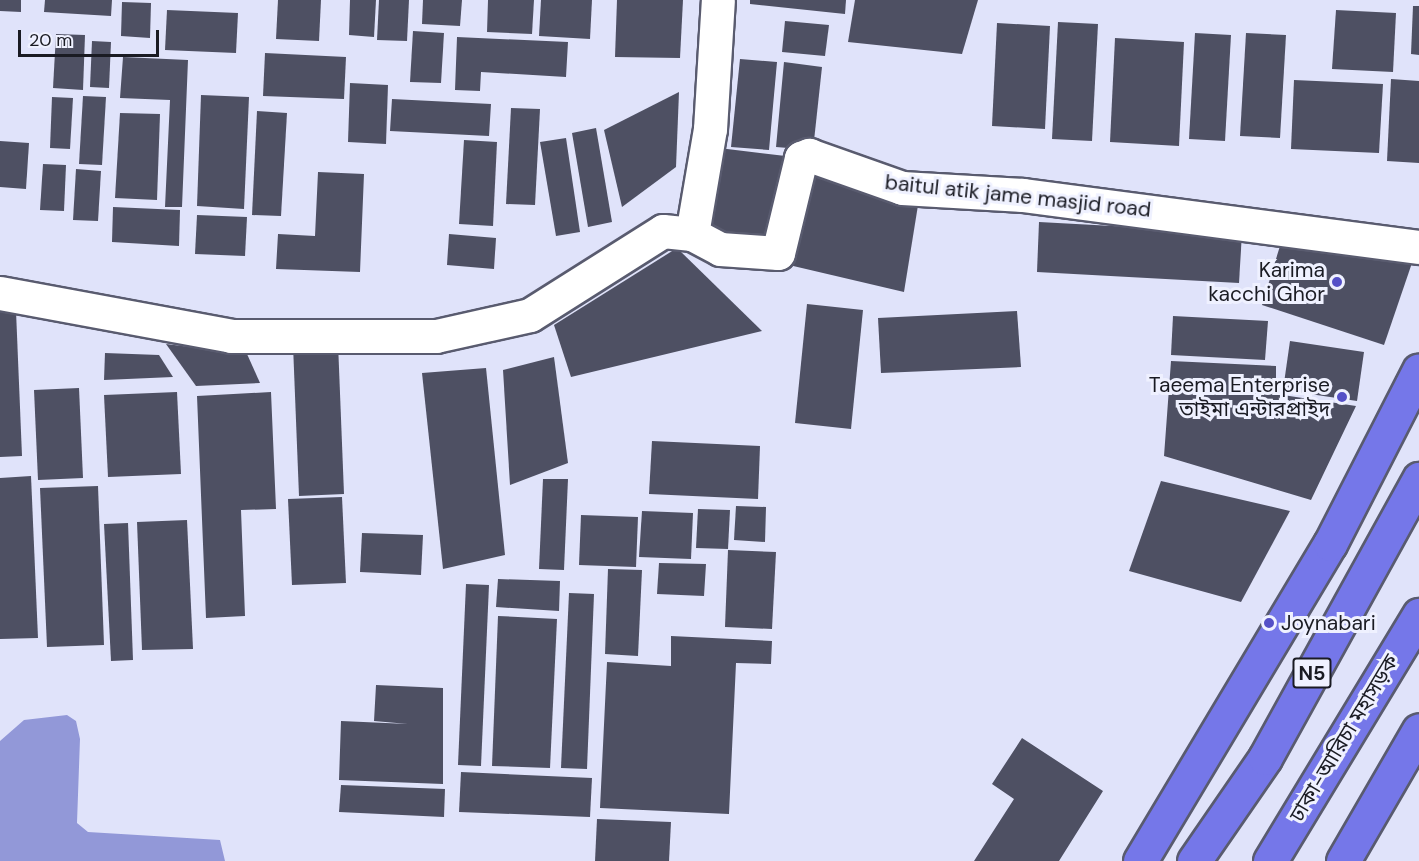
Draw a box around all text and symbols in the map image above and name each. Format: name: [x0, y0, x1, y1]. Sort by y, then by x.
scale bar: [21, 18, 162, 56]
text: 20 m: [29, 28, 72, 52]
street label: baitul atik jame masjid road: [884, 169, 1152, 223]
place label: Karima kacchi Ghor: [1208, 257, 1325, 307]
marker: Karima kacchi Ghor: [1330, 275, 1344, 289]
place label: Taeema Enterprise তাইমা এন্টারপ্রাইদ: [1149, 372, 1330, 422]
marker: Taeema Enterprise তাইমা এন্টারপ্রাইদ: [1335, 390, 1349, 404]
place label: Joynabari: [1281, 610, 1376, 636]
marker: Joynabari: [1262, 616, 1276, 630]
street label: ঢাকা-আরিচা মহাসড়ক: [1284, 650, 1404, 826]
road number: N5: [1291, 656, 1333, 690]

